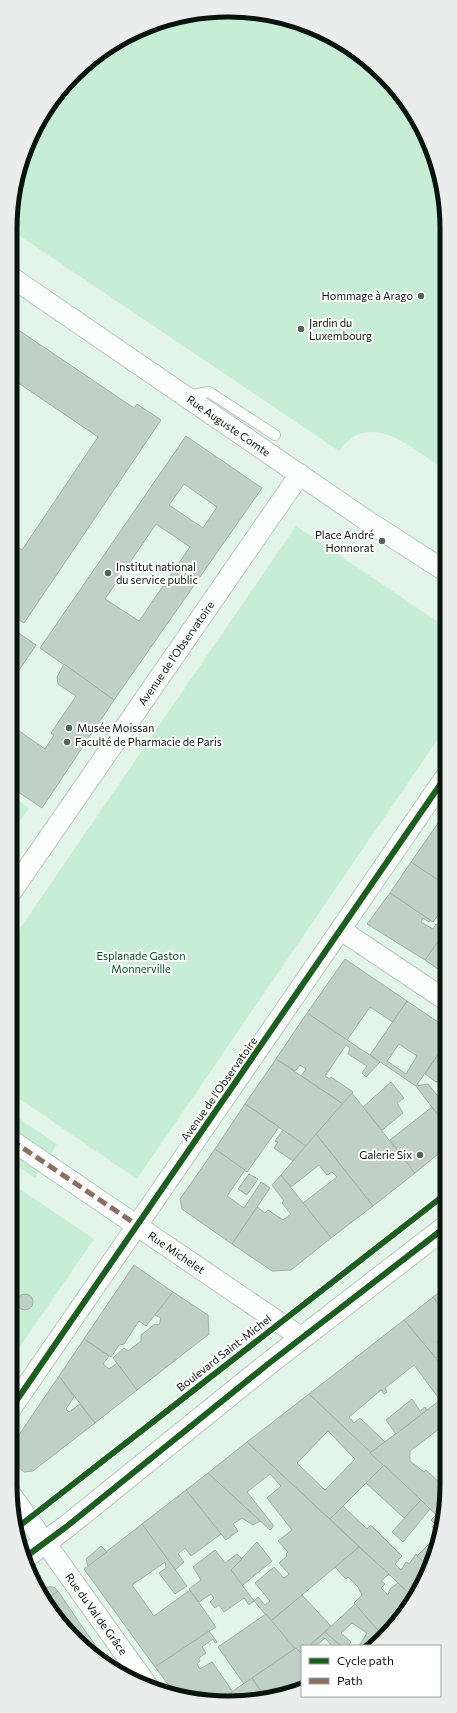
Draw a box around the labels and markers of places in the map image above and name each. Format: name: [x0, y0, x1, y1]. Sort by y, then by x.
place label: Hommage à Arago: [322, 289, 413, 302]
marker: Hommage à Arago: [416, 291, 426, 301]
place label: Jardin du Luxembourg: [309, 316, 372, 342]
marker: Jardin du Luxembourg: [296, 324, 306, 334]
place label: Place André Honnorat: [315, 528, 374, 554]
marker: Place André Honnorat: [377, 536, 387, 546]
place label: Institut national du service public: [116, 560, 198, 586]
marker: Institut national du service public: [103, 568, 113, 578]
place label: Musée Moissan: [77, 721, 154, 734]
marker: Musée Moissan: [64, 723, 74, 733]
place label: Faculté de Pharmacie de Paris: [75, 735, 222, 748]
marker: Faculté de Pharmacie de Paris: [62, 737, 72, 747]
place label: Galerie Six: [359, 1148, 412, 1161]
marker: Galerie Six: [415, 1150, 425, 1160]

